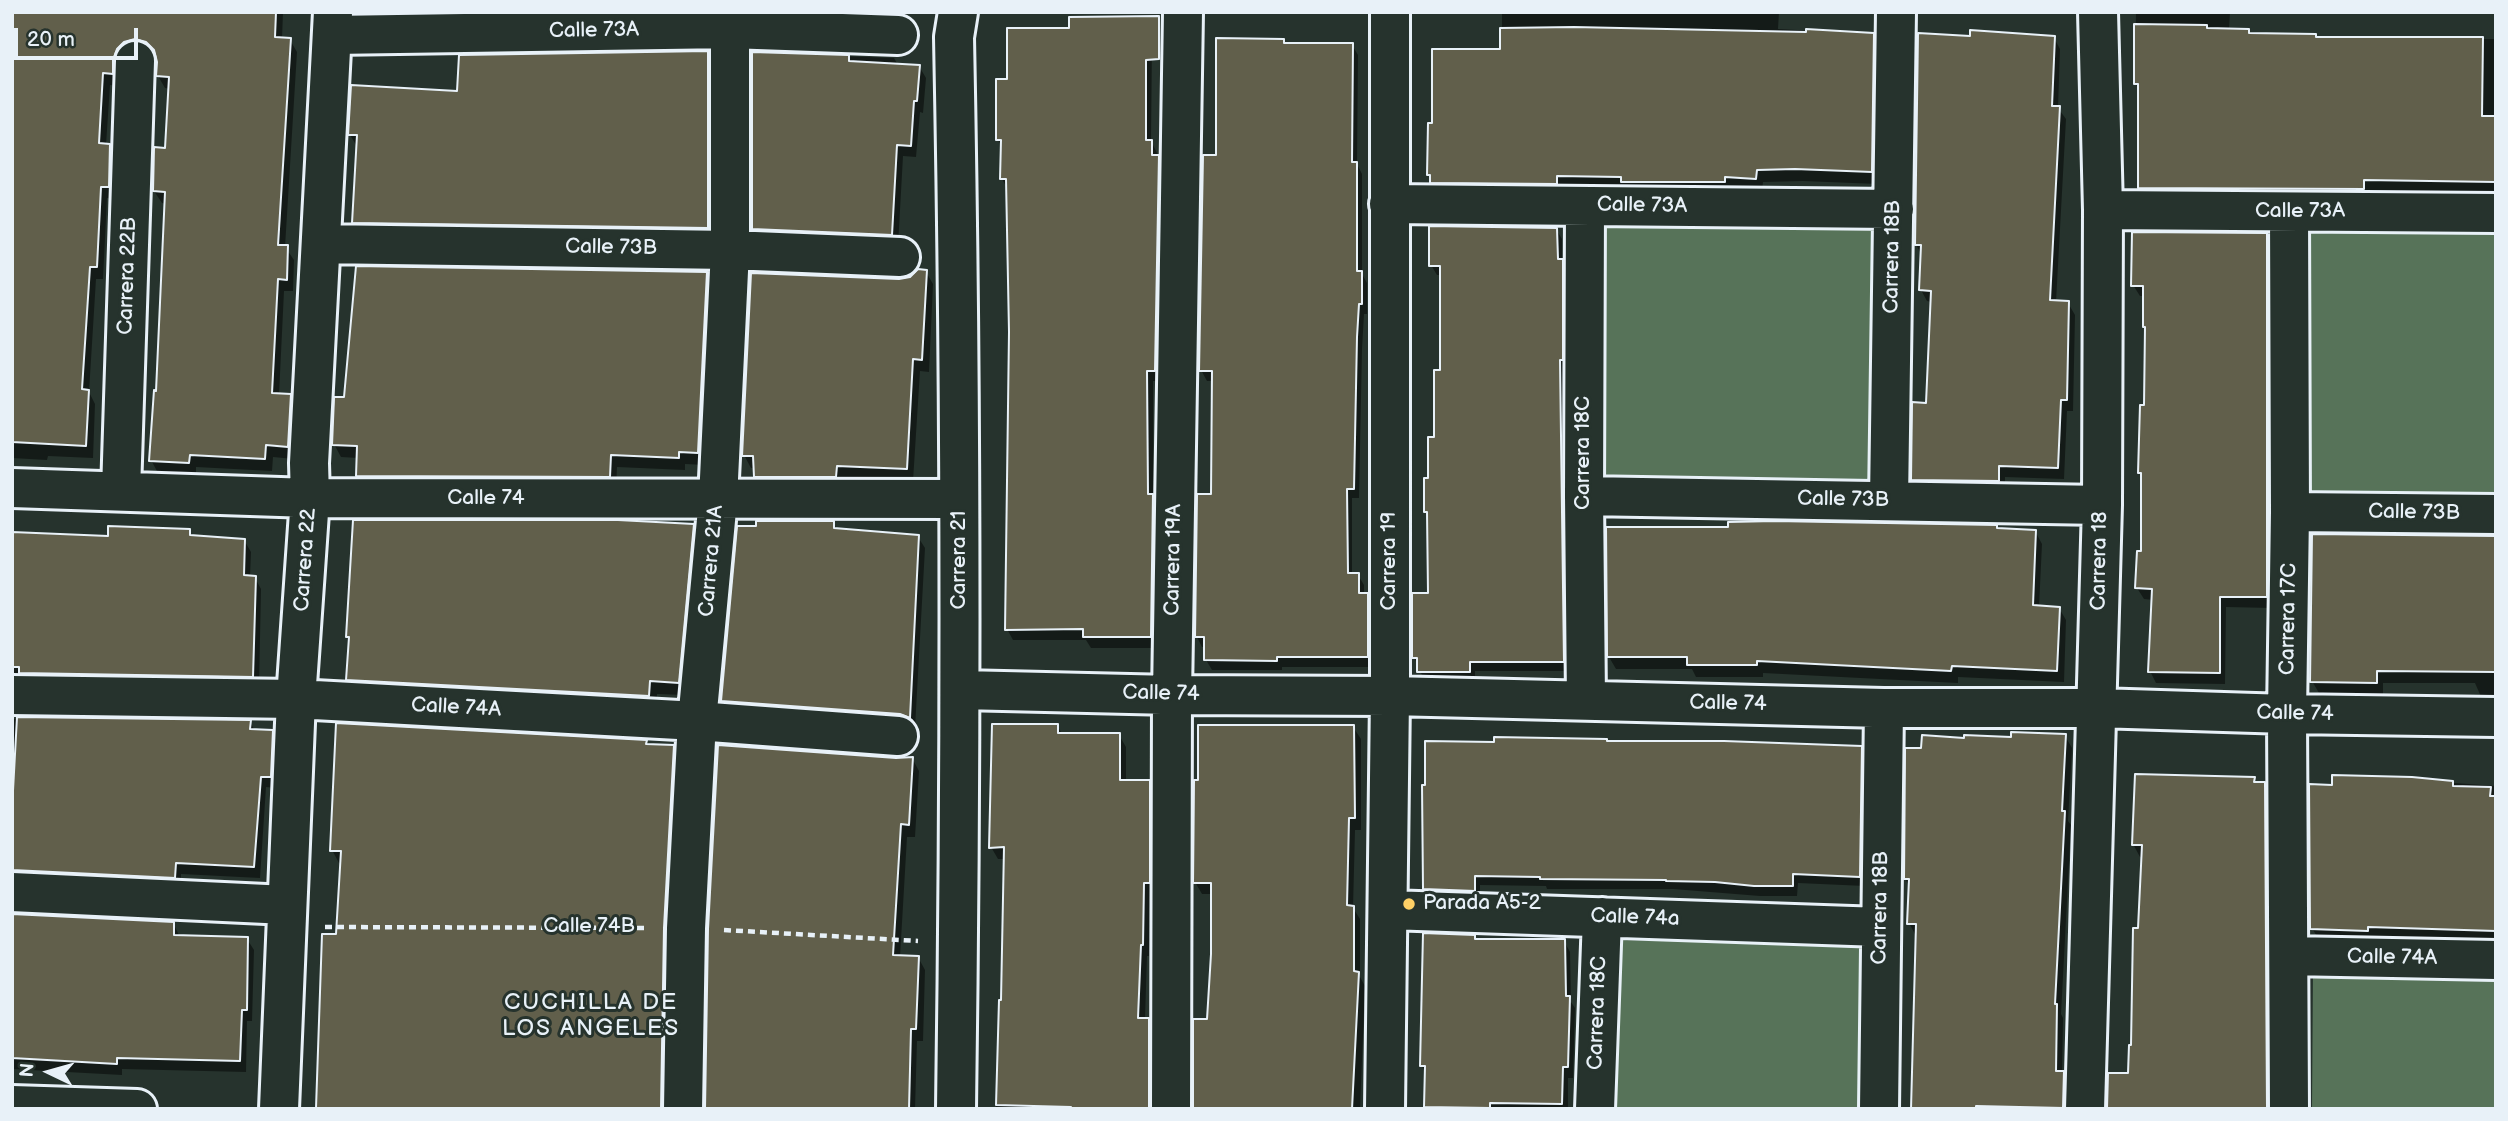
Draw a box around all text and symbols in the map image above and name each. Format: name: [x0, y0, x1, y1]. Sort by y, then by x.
scale bar: [18, 14, 142, 58]
street label: Calle 73A: [549, 18, 639, 44]
text: 20 m: [27, 27, 75, 52]
street label: Calle 73A: [1597, 193, 1687, 219]
street label: Calle 73A: [2255, 199, 2345, 225]
street label: Carrera 18B: [1879, 200, 1907, 314]
street label: Carrera 22B: [113, 217, 143, 335]
street label: Calle 73B: [565, 235, 657, 261]
street label: Carrera 18C: [1571, 396, 1597, 510]
street label: Calle 74: [447, 486, 525, 512]
street label: Calle 73B: [1797, 487, 1889, 513]
street label: Calle 73B: [2368, 500, 2460, 526]
street label: Carrera 21A: [695, 504, 729, 618]
street label: Carrera 19A: [1160, 504, 1188, 616]
street label: Carrera 22: [290, 507, 322, 613]
street label: Carrera 21: [947, 511, 973, 609]
street label: Carrera 18: [2087, 511, 2113, 611]
street label: Carrera 19: [1377, 512, 1403, 610]
street label: Carrera 17C: [2275, 563, 2303, 675]
street label: Calle 74: [1122, 681, 1200, 707]
street label: Calle 74: [1689, 691, 1767, 717]
street label: Calle 74A: [410, 693, 502, 723]
street label: Calle 74: [2256, 701, 2334, 727]
street label: Carrera 18B: [1867, 851, 1895, 965]
place label: Parada A5-2: [1423, 891, 1541, 917]
marker: Parada A5-2: [1401, 896, 1417, 912]
street label: Calle 74a: [1590, 904, 1680, 932]
street label: Calle 74B: [543, 914, 635, 940]
street label: Calle 74A: [2347, 945, 2437, 971]
street label: Carrera 18C: [1583, 956, 1613, 1070]
district label: CUCHILLA DE LOS ANGELES: [503, 989, 679, 1043]
north arrow: [14, 1037, 84, 1107]
text: N: [16, 1062, 40, 1078]

